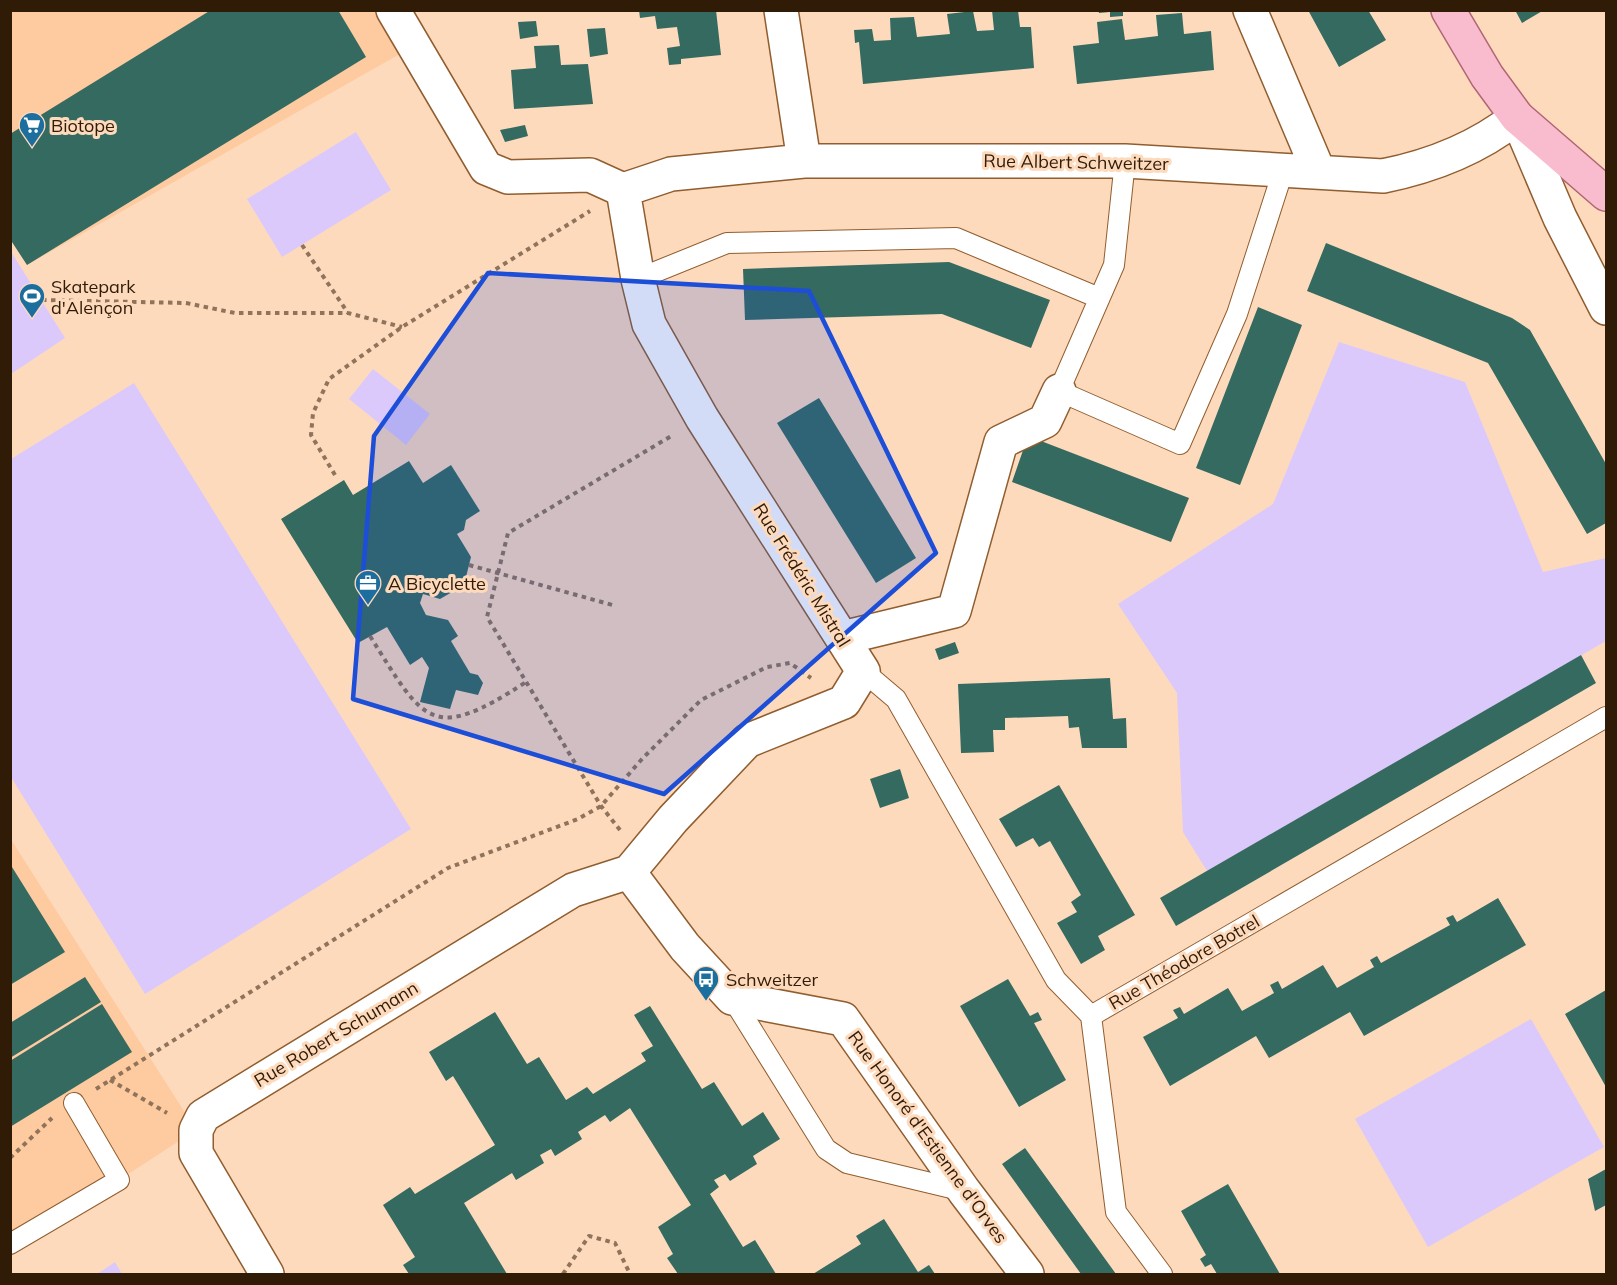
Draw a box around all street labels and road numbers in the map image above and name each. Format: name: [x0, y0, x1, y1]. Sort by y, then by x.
street label: Rue Albert Schweitzer: [983, 149, 1169, 175]
street label: Rue Frédéric Mistral: [749, 499, 855, 651]
street label: Rue Théodore Botrel: [1105, 910, 1263, 1014]
street label: Rue Robert Schumann: [250, 976, 422, 1092]
street label: Rue Honoré d'Estienne d'Orves: [843, 1026, 1013, 1248]

